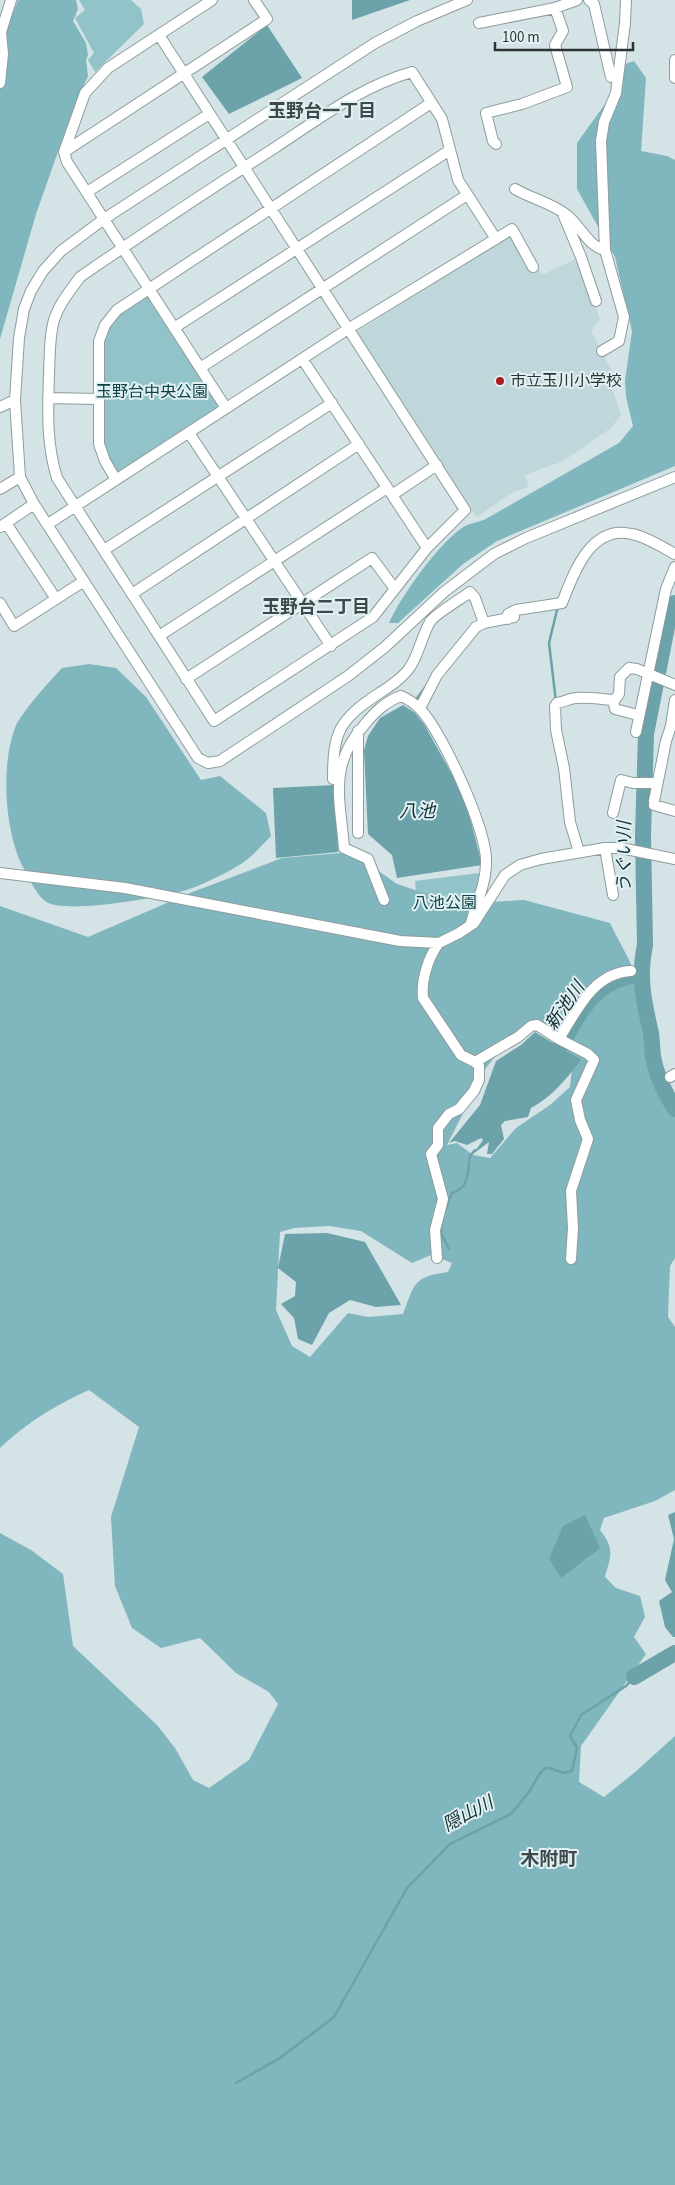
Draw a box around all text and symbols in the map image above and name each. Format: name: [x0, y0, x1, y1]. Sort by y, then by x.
scale bar: [495, 20, 632, 52]
text: 100 m: [502, 27, 540, 48]
district label: 玉野台一丁目: [268, 99, 376, 124]
place label: 市立玉川小学校: [510, 370, 622, 392]
marker: 市立玉川小学校: [494, 375, 506, 387]
park label: 玉野台中央公園: [96, 381, 208, 403]
district label: 玉野台二丁目: [262, 595, 370, 620]
water label: 八池: [399, 799, 437, 824]
water label: うぐい川: [612, 819, 637, 893]
park label: 八池公園: [413, 892, 477, 914]
water label: 新池川: [539, 975, 592, 1035]
water label: 隠山川: [438, 1789, 499, 1838]
district label: 木附町: [520, 1846, 578, 1873]

